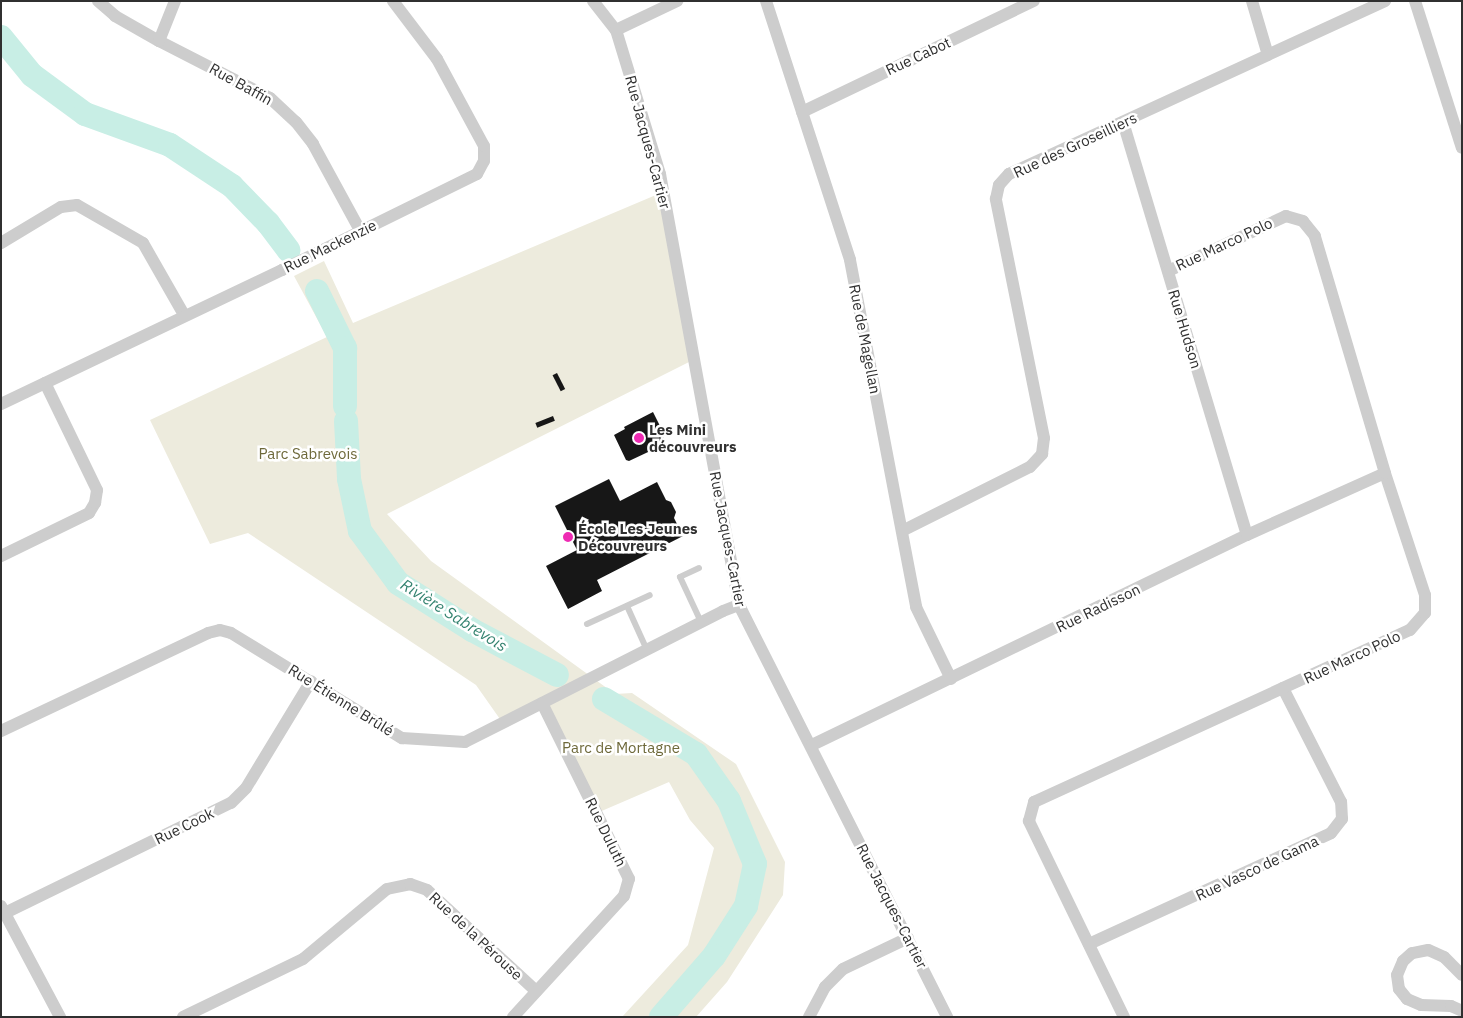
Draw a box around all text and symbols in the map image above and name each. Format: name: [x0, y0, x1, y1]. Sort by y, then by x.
street label: Rue Cabot: [883, 33, 953, 79]
street label: Rue Baffin: [206, 59, 276, 109]
street label: Rue Jacques-Cartier: [622, 73, 674, 211]
street label: Rue des Groseilliers: [1010, 109, 1140, 181]
street label: Rue Marco Polo: [1173, 214, 1275, 274]
street label: Rue Mackenzie: [281, 216, 379, 276]
street label: Rue de Magellan: [846, 283, 884, 395]
street label: Rue Hudson: [1164, 287, 1206, 371]
place label: Les Mini découvreurs: [649, 420, 737, 455]
marker: Les Mini découvreurs: [633, 432, 645, 444]
park label: Parc Sabrevois: [258, 445, 358, 463]
street label: Rue Jacques-Cartier: [706, 470, 750, 608]
place label: École Les Jeunes Découvreurs: [578, 519, 698, 554]
marker: École Les Jeunes Découvreurs: [562, 531, 574, 543]
water label: Rivière Sabrevois: [397, 575, 511, 655]
street label: Rue Radisson: [1053, 580, 1143, 636]
street label: Rue Marco Polo: [1301, 627, 1403, 687]
street label: Rue Étienne Brûlé: [285, 660, 397, 740]
park label: Parc de Mortagne: [562, 739, 680, 757]
street label: Rue Duluth: [582, 794, 630, 870]
street label: Rue Cook: [151, 804, 217, 848]
street label: Rue Vasco de Gama: [1193, 832, 1321, 904]
street label: Rue Jacques-Cartier: [853, 841, 931, 971]
street label: Rue de la Pérouse: [426, 888, 526, 984]

